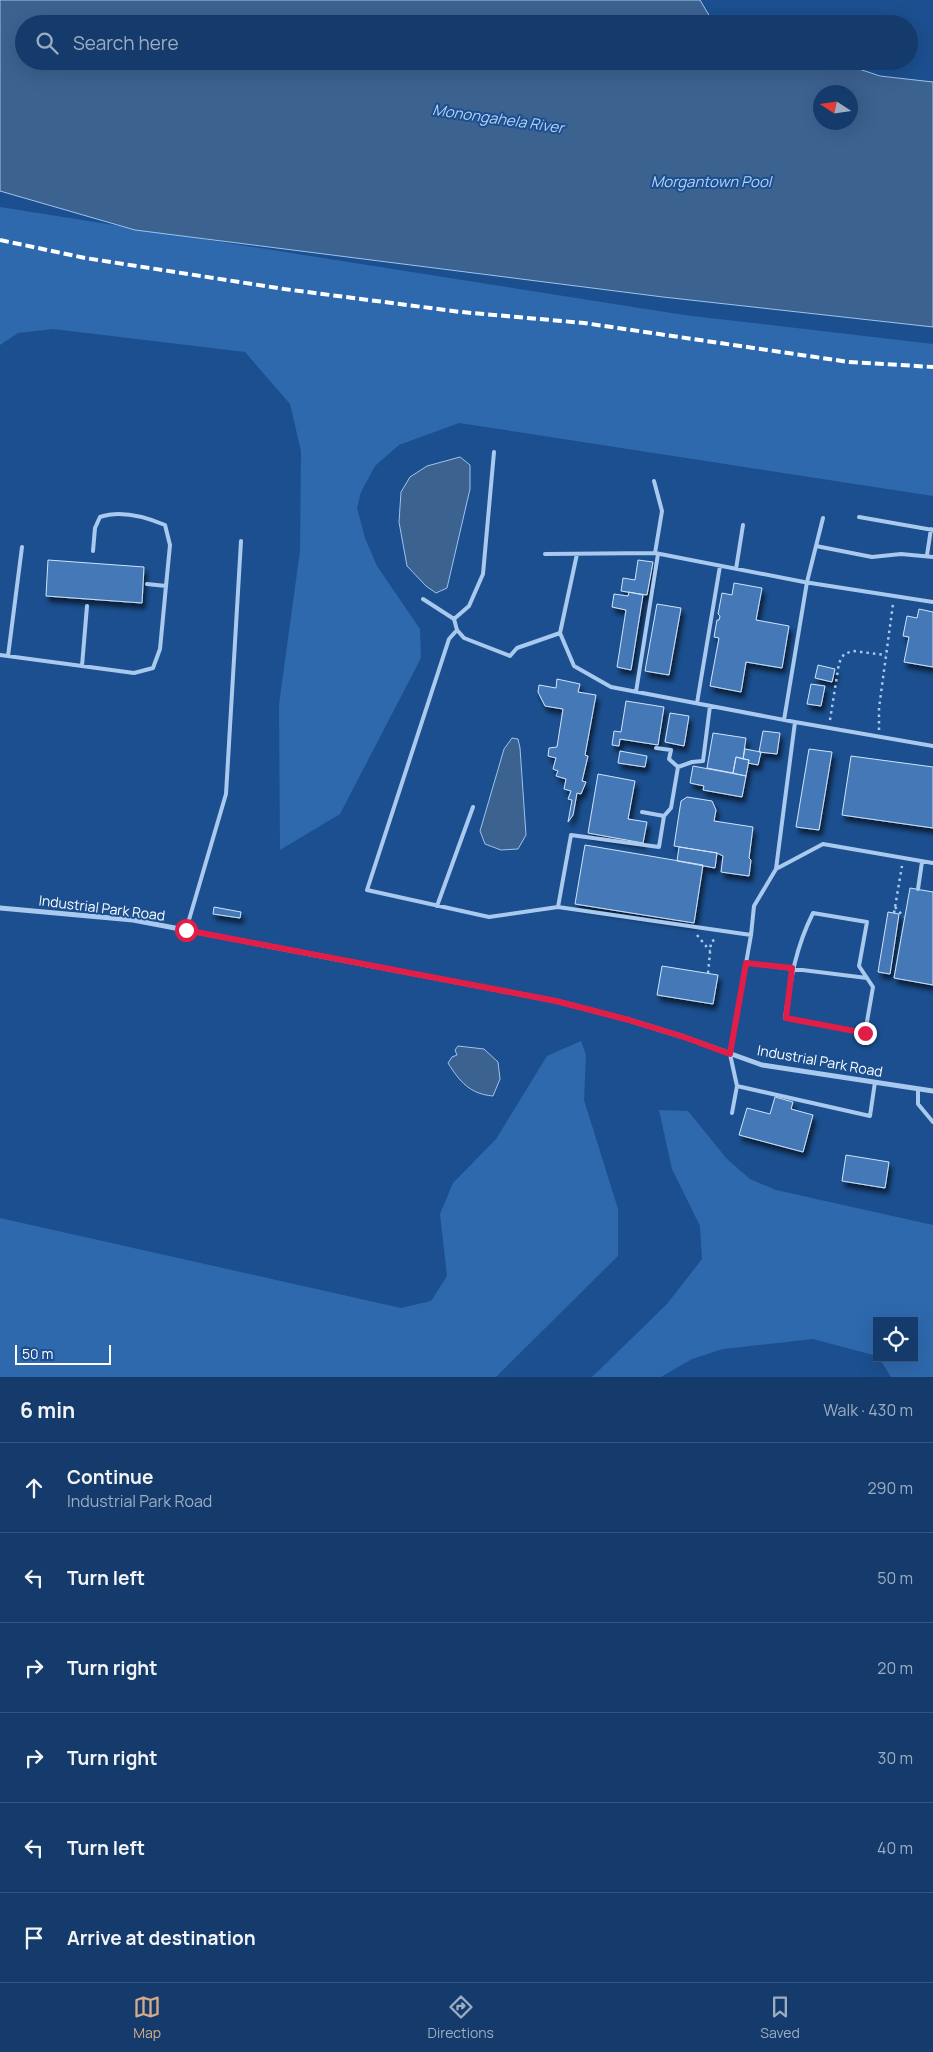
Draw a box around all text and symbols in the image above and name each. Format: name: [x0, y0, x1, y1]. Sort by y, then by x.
search box: [15, 15, 918, 70]
icon: search: [33, 29, 61, 57]
text: Search here: [73, 30, 179, 56]
north arrow: [813, 85, 858, 130]
water label: Monongahela River: [431, 99, 568, 138]
water label: Morgantown Pool: [651, 171, 774, 192]
street label: Industrial Park Road: [38, 890, 166, 925]
route start: [175, 919, 198, 942]
route end: [854, 1022, 877, 1045]
street label: Industrial Park Road: [756, 1040, 884, 1081]
map controls: [873, 1317, 918, 1362]
button: locate: [873, 1317, 918, 1362]
scale bar: [15, 1342, 111, 1365]
text: 50 m: [22, 1344, 53, 1363]
text: 6 min: [20, 1396, 75, 1424]
text: Walk · 430 m: [823, 1399, 913, 1421]
text: Continue: [67, 1464, 153, 1490]
icon: ahead: [20, 1474, 48, 1502]
text: 290 m: [867, 1477, 913, 1499]
text: Industrial Park Road: [67, 1490, 212, 1512]
icon: left: [20, 1564, 48, 1592]
text: Turn left: [67, 1565, 145, 1591]
text: 50 m: [877, 1567, 913, 1589]
icon: right: [20, 1654, 48, 1682]
text: Turn right: [67, 1655, 157, 1681]
text: 20 m: [877, 1657, 913, 1679]
icon: right: [20, 1744, 48, 1772]
text: Turn right: [67, 1745, 157, 1771]
text: 30 m: [878, 1747, 913, 1769]
icon: left: [20, 1834, 48, 1862]
text: Turn left: [67, 1835, 145, 1861]
text: 40 m: [877, 1837, 913, 1859]
icon: arrive: [20, 1924, 48, 1952]
text: Arrive at destination: [67, 1925, 256, 1951]
tab: Map: [133, 1993, 161, 2042]
tab: Directions: [428, 1993, 494, 2042]
tab: Saved: [760, 1993, 800, 2042]

